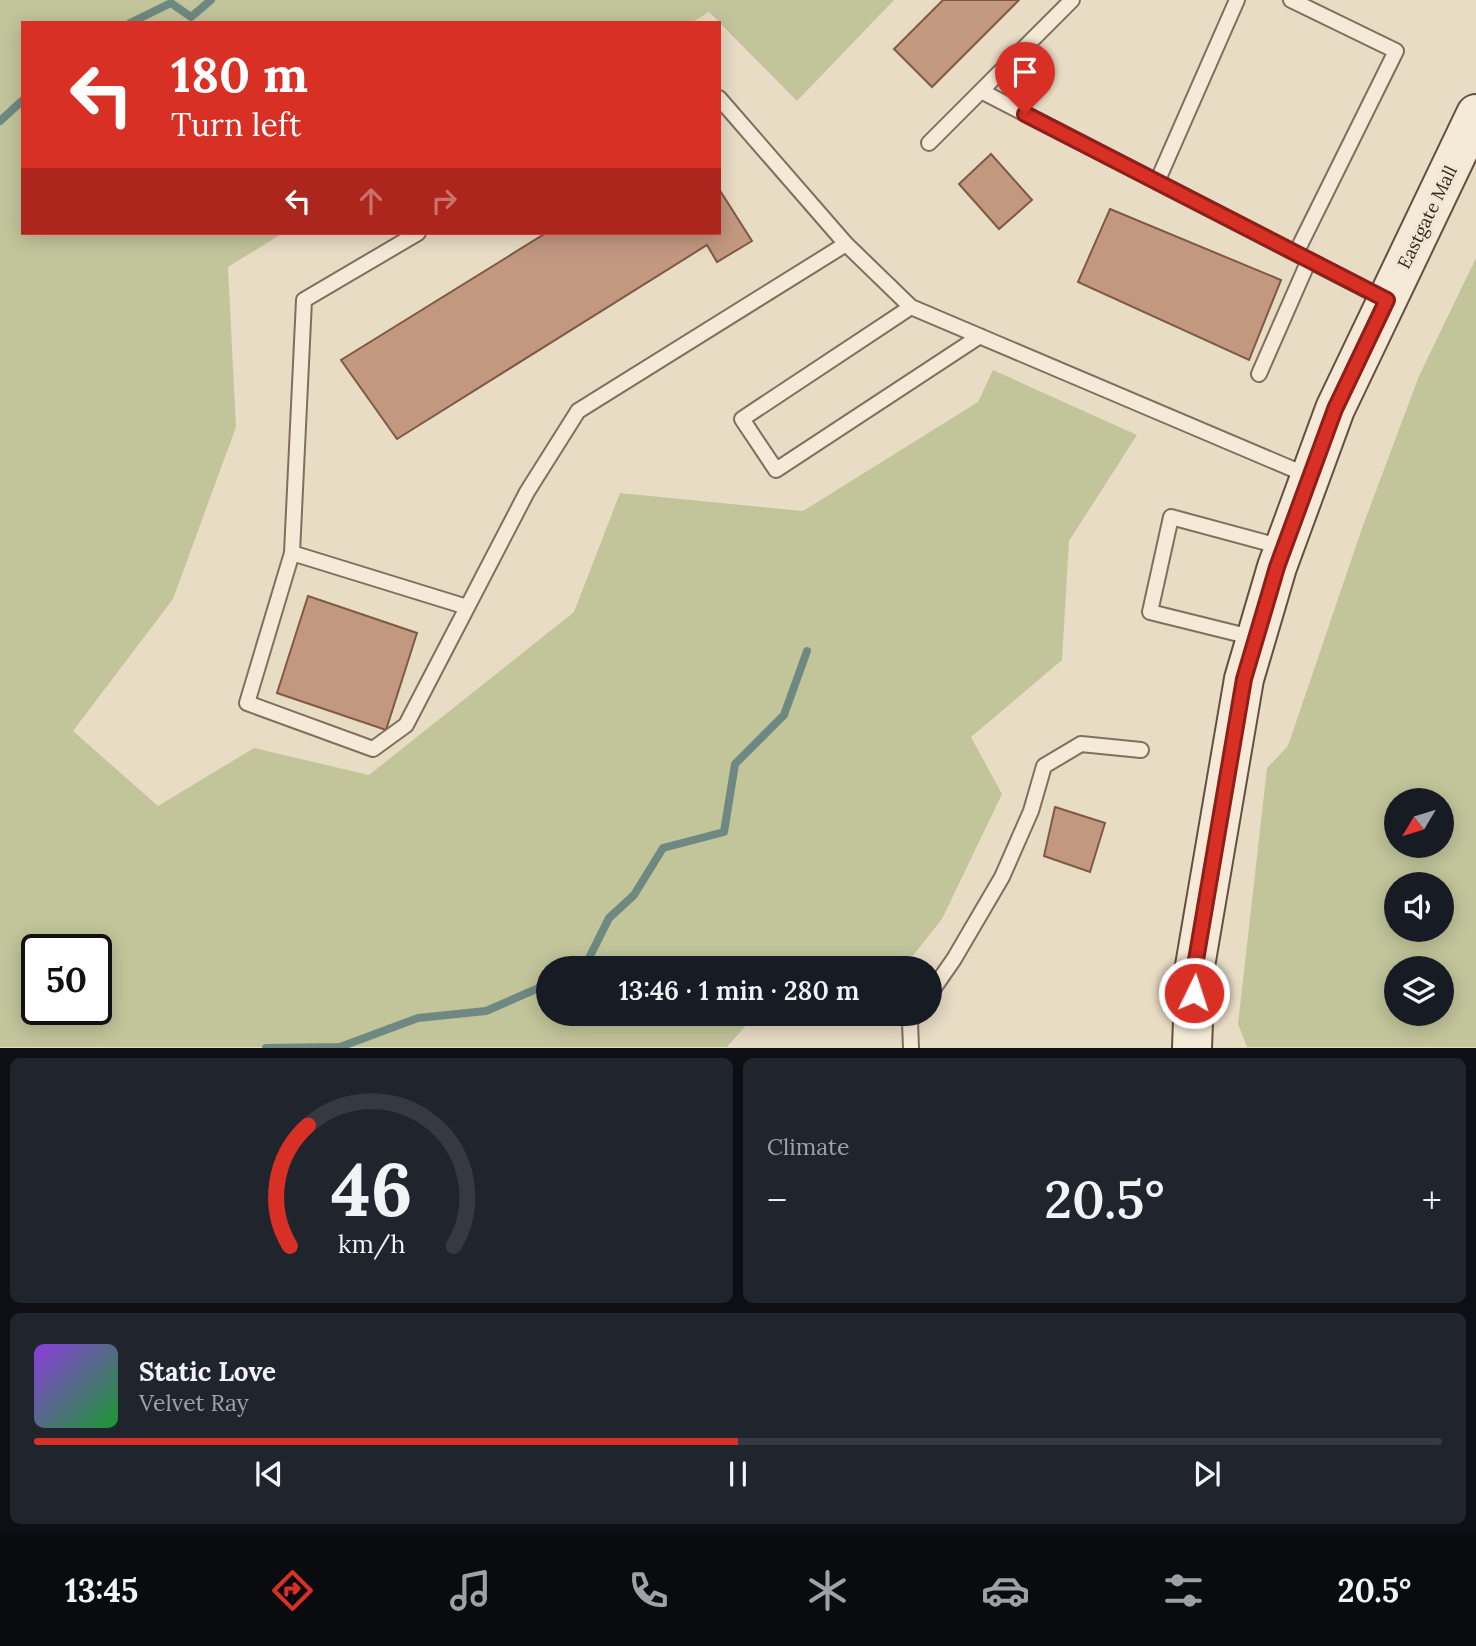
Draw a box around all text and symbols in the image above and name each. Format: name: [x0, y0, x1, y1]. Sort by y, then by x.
pin: [995, 42, 1055, 114]
text: 180 m: [171, 43, 308, 105]
icon: left: [56, 49, 147, 140]
icon: arrive: [1006, 53, 1044, 91]
text: Turn left: [171, 104, 301, 145]
street label: Eastgate Mall: [1392, 162, 1462, 272]
icon: left: [279, 182, 317, 220]
icon: ahead: [352, 182, 390, 220]
icon: right: [425, 182, 463, 220]
north arrow: [1384, 788, 1454, 858]
map controls: [1384, 788, 1454, 1026]
button: sound: [1384, 872, 1454, 942]
speed limit sign: 50: [21, 934, 112, 1025]
position arrow: [1157, 956, 1231, 1030]
button: layers: [1384, 956, 1454, 1026]
text: 13:46 · 1 min · 280 m: [619, 974, 859, 1007]
text: Climate: [767, 1132, 849, 1161]
text: 46: [331, 1144, 412, 1237]
text: 20.5°: [1044, 1166, 1165, 1232]
text: −: [767, 1176, 787, 1224]
text: +: [1422, 1176, 1442, 1224]
text: km/h: [338, 1228, 405, 1260]
text: Static Love: [139, 1355, 276, 1388]
text: Velvet Ray: [139, 1388, 249, 1417]
icon: previous: [250, 1455, 288, 1493]
icon: pause: [719, 1455, 757, 1493]
icon: next: [1188, 1455, 1226, 1493]
icon: directions: [268, 1566, 317, 1615]
icon: music: [446, 1566, 495, 1615]
icon: phone: [624, 1566, 673, 1615]
icon: climate: [803, 1566, 852, 1615]
icon: car: [981, 1566, 1030, 1615]
icon: filters: [1159, 1566, 1208, 1615]
text: 13:45: [65, 1570, 138, 1611]
text: 20.5°: [1337, 1570, 1411, 1611]

